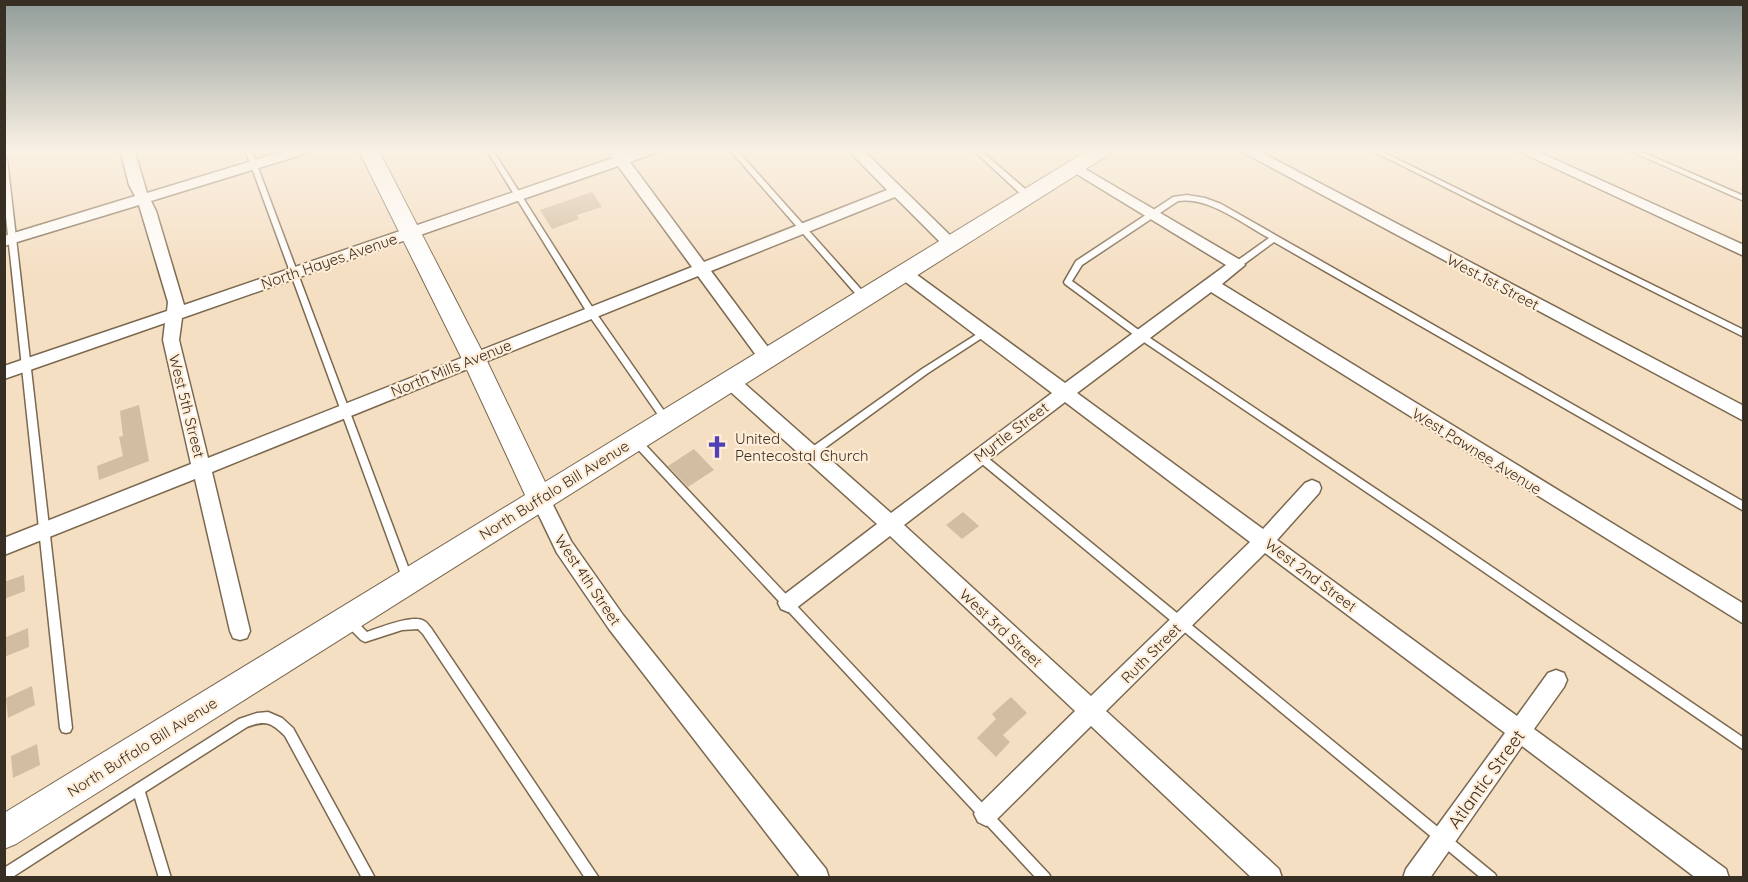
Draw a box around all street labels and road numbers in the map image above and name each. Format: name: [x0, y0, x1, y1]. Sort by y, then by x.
street label: North Hayes Avenue: [258, 229, 400, 293]
street label: West 1st Street: [1444, 250, 1542, 314]
street label: North Mills Avenue: [388, 335, 514, 401]
street label: West 5th Street: [165, 352, 209, 460]
street label: Myrtle Street: [970, 398, 1052, 466]
street label: West Pawnee Avenue: [1409, 403, 1545, 499]
street label: North Buffalo Bill Avenue: [475, 436, 633, 544]
street label: West 4th Street: [551, 531, 625, 629]
street label: West 2nd Street: [1261, 534, 1361, 616]
street label: West 3rd Street: [956, 585, 1046, 671]
street label: Ruth Street: [1117, 619, 1185, 687]
street label: North Buffalo Bill Avenue: [63, 693, 221, 801]
street label: Atlantic Street: [1442, 725, 1530, 833]

